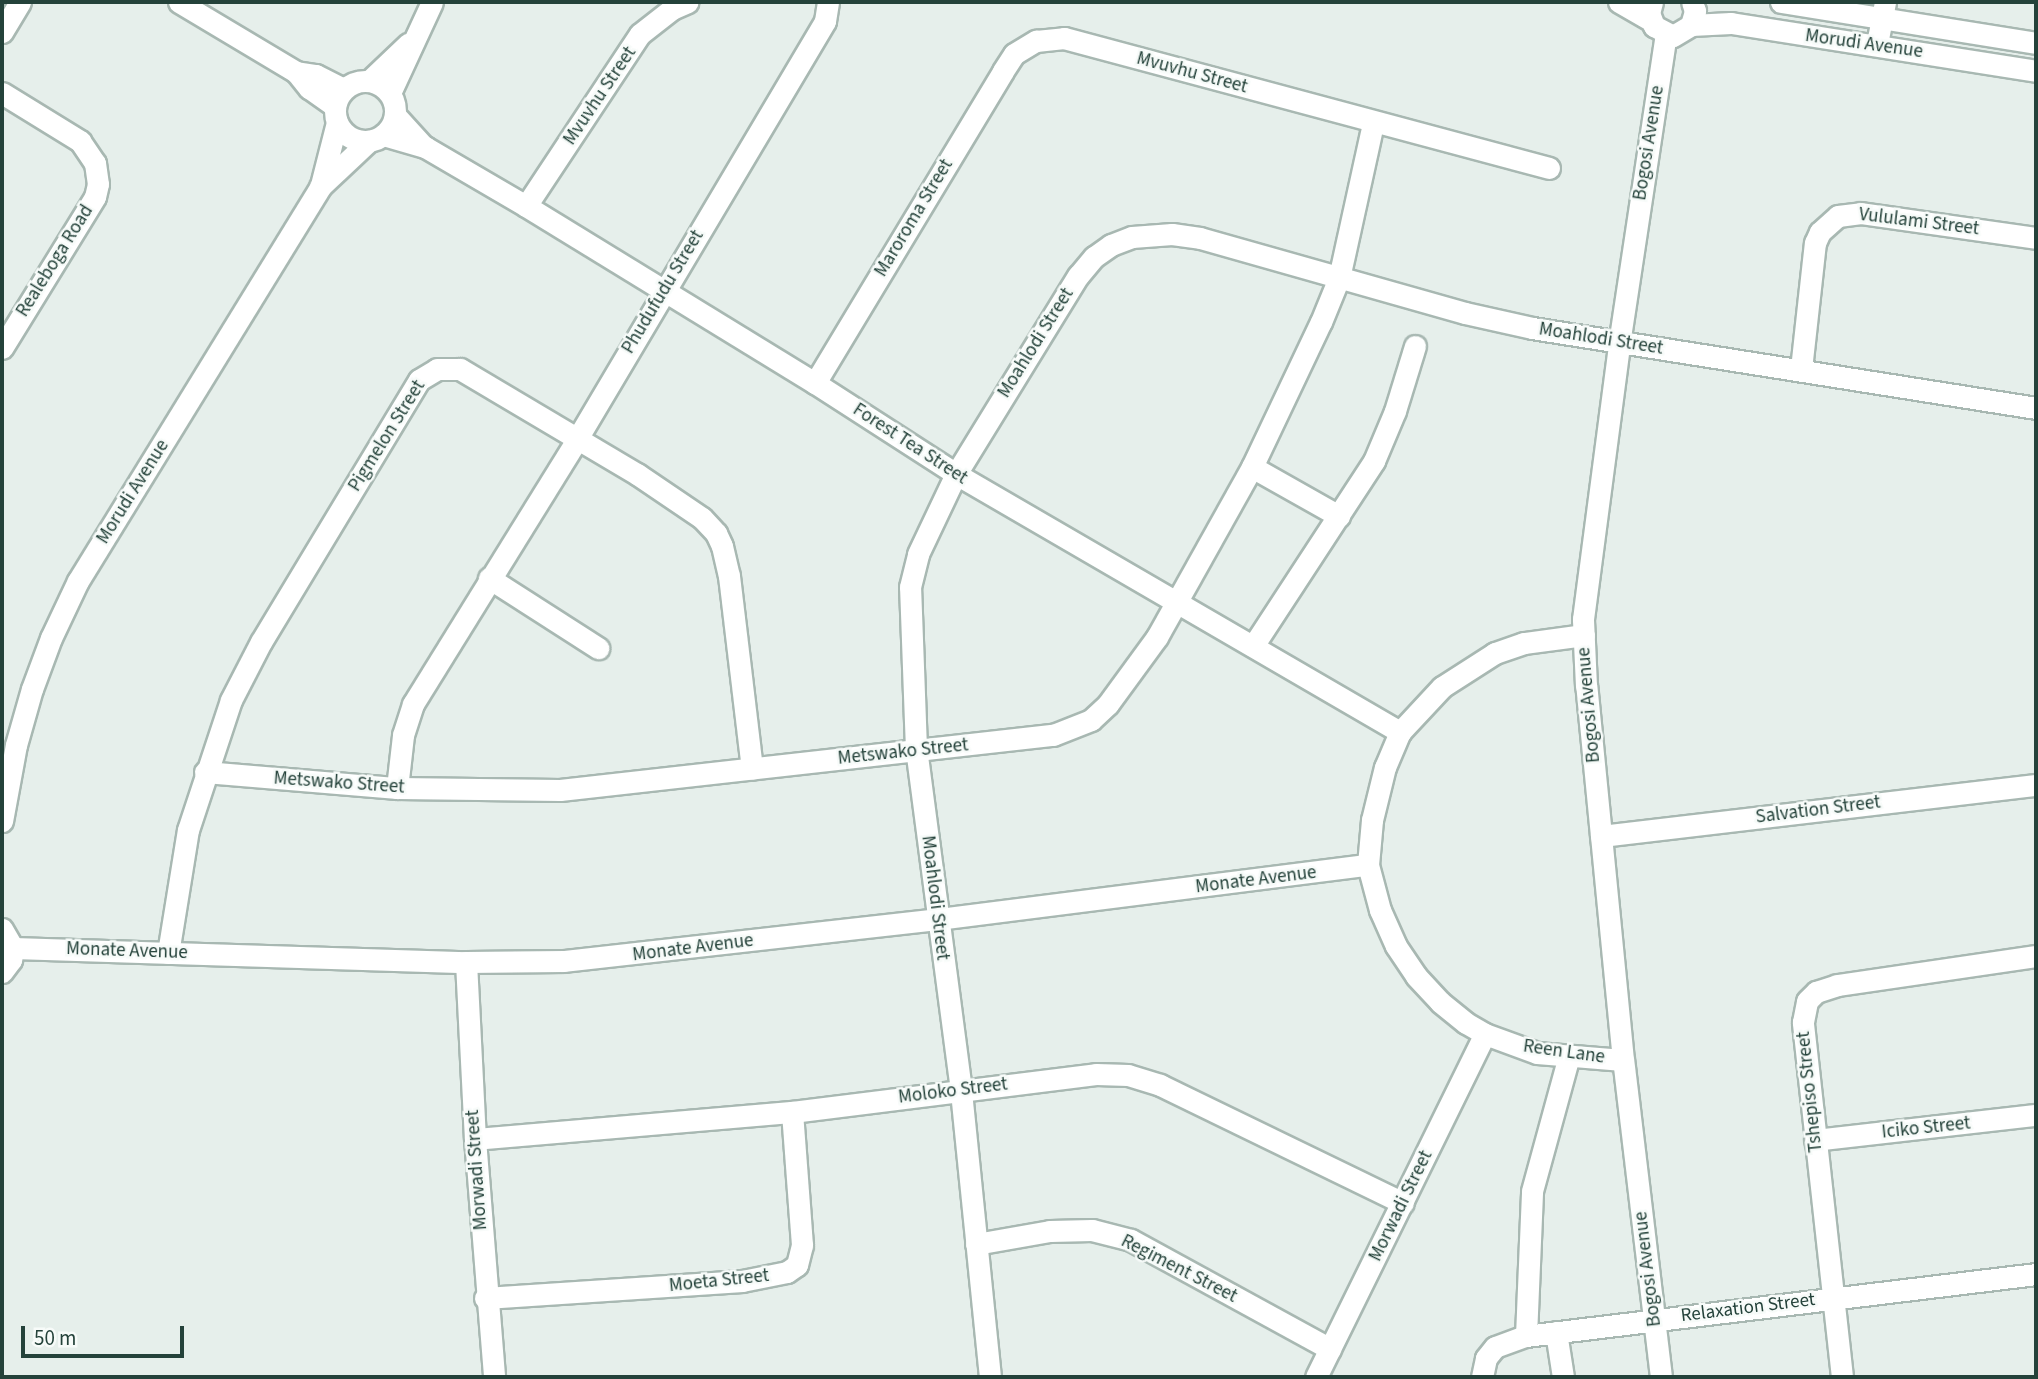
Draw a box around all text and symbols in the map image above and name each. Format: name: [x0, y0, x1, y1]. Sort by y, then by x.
street label: Morudi Avenue: [1804, 24, 1924, 64]
street label: Mvuvhu Street: [559, 42, 641, 150]
street label: Mvuvhu Street: [1134, 47, 1250, 99]
street label: Bogosi Avenue: [1629, 84, 1669, 202]
street label: Maroroma Street: [870, 155, 958, 281]
street label: Realeboga Road: [11, 201, 99, 321]
street label: Vululami Street: [1858, 203, 1980, 241]
street label: Phudufudu Street: [617, 226, 709, 358]
street label: Moahlodi Street: [993, 284, 1079, 402]
street label: Moahlodi Street: [1537, 318, 1665, 360]
street label: Pigmelon Street: [344, 376, 430, 496]
street label: Forest Tea Street: [848, 398, 972, 490]
street label: Morudi Avenue: [92, 436, 174, 548]
street label: Bogosi Avenue: [1573, 646, 1605, 764]
street label: Metswako Street: [837, 734, 969, 770]
street label: Metswako Street: [273, 767, 405, 799]
street label: Salvation Street: [1754, 791, 1882, 829]
street label: Moahlodi Street: [916, 834, 954, 962]
street label: Monate Avenue: [1194, 861, 1318, 899]
street label: Monate Avenue: [631, 929, 755, 967]
street label: Monate Avenue: [66, 937, 188, 965]
street label: Tshepiso Street: [1792, 1030, 1828, 1154]
street label: Reen Lane: [1522, 1035, 1606, 1069]
street label: Moloko Street: [897, 1073, 1009, 1109]
street label: Morwadi Street: [461, 1109, 493, 1231]
street label: Iciko Street: [1881, 1112, 1971, 1144]
street label: Morwadi Street: [1364, 1147, 1438, 1265]
street label: Bogosi Avenue: [1630, 1210, 1666, 1328]
street label: Regiment Street: [1117, 1230, 1241, 1308]
street label: Moeta Street: [668, 1264, 770, 1298]
street label: Relaxation Street: [1679, 1288, 1817, 1328]
scale bar: [24, 1312, 187, 1356]
text: 50 m: [34, 1323, 76, 1353]

